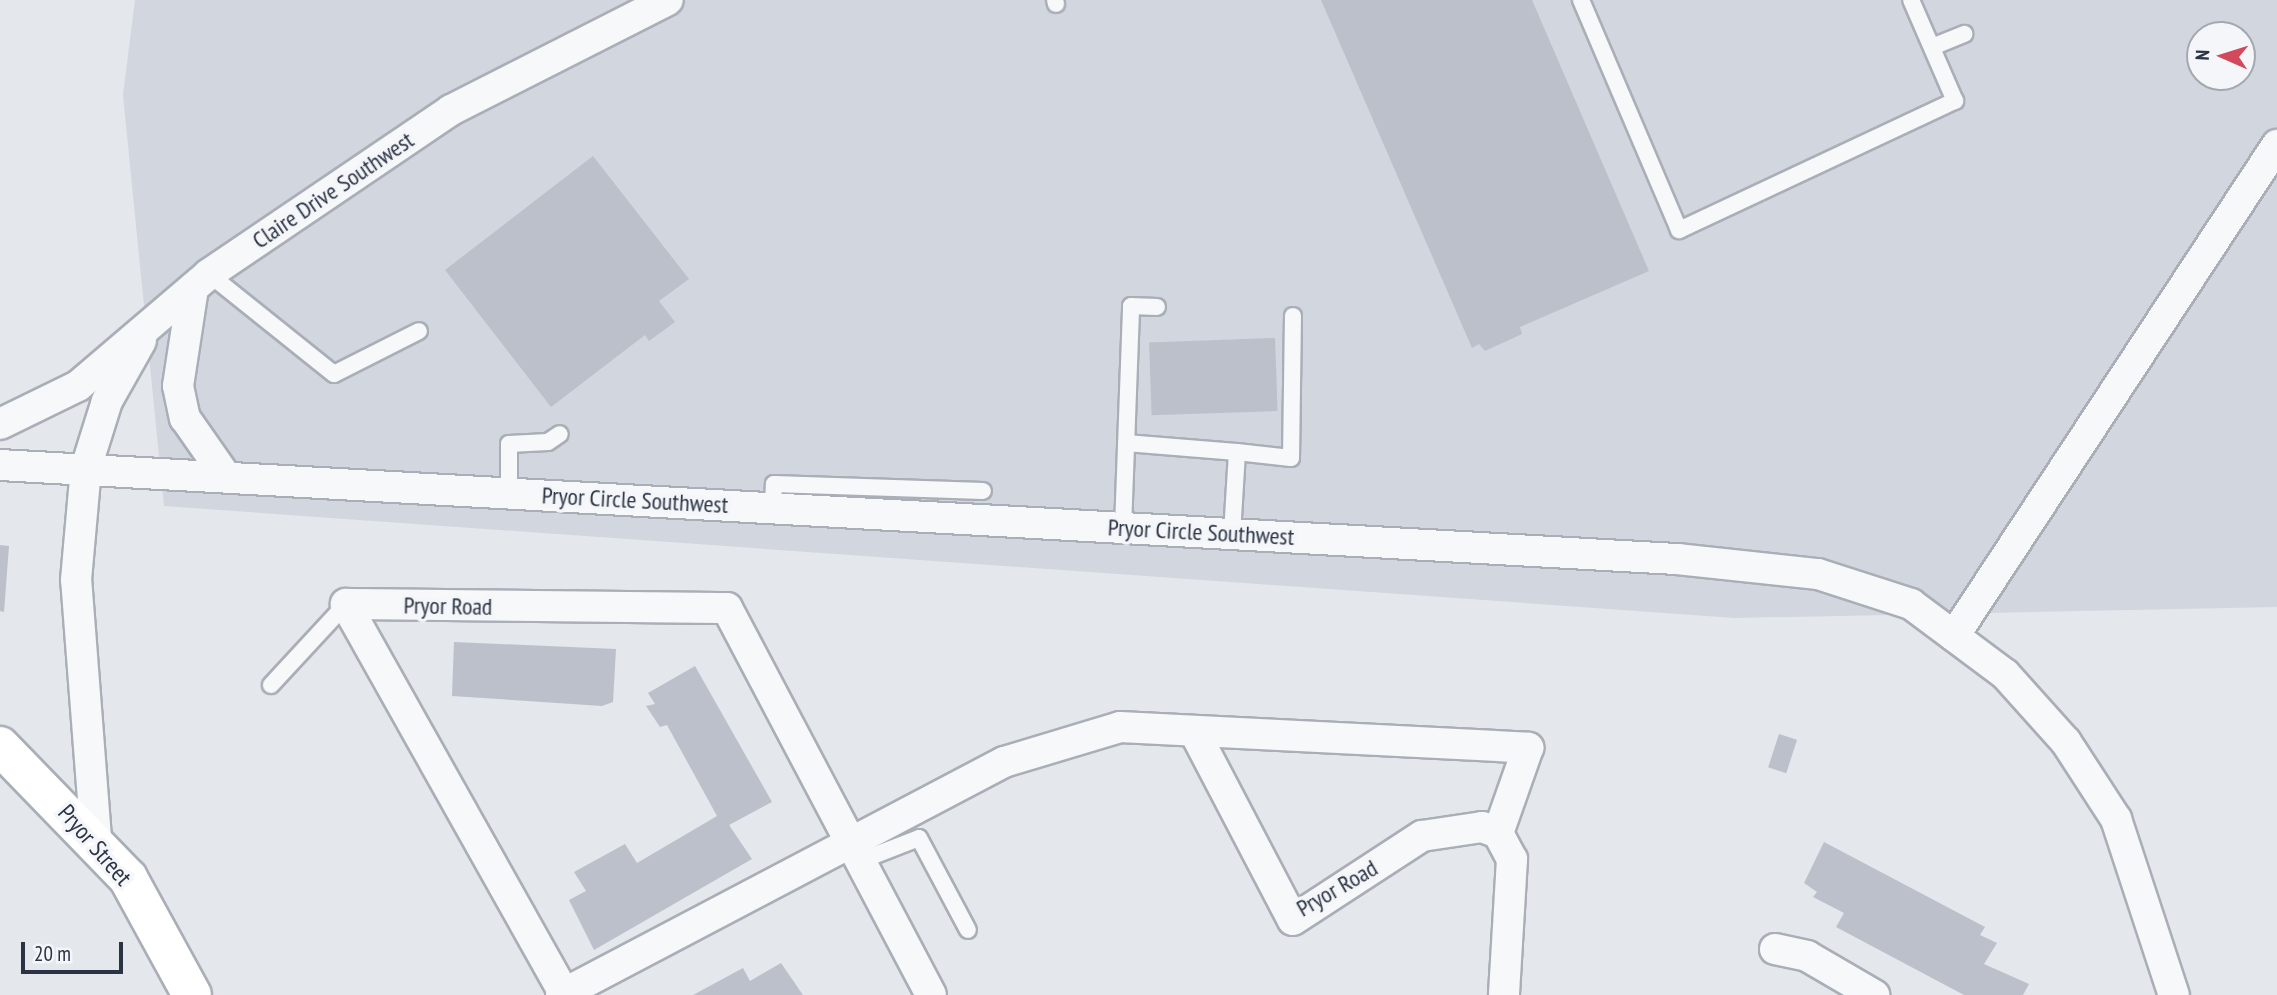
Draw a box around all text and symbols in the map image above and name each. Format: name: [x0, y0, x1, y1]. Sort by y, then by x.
north arrow: [2186, 21, 2256, 91]
text: N: [2190, 49, 2214, 61]
street label: Claire Drive Southwest: [247, 125, 419, 255]
street label: Pryor Circle Southwest: [541, 481, 729, 519]
street label: Pryor Circle Southwest: [1107, 513, 1295, 551]
street label: Pryor Road: [403, 591, 493, 621]
street label: Pryor Street: [52, 799, 138, 891]
street label: Pryor Road: [1291, 853, 1383, 923]
scale bar: [24, 928, 126, 972]
text: 20 m: [34, 940, 71, 967]

